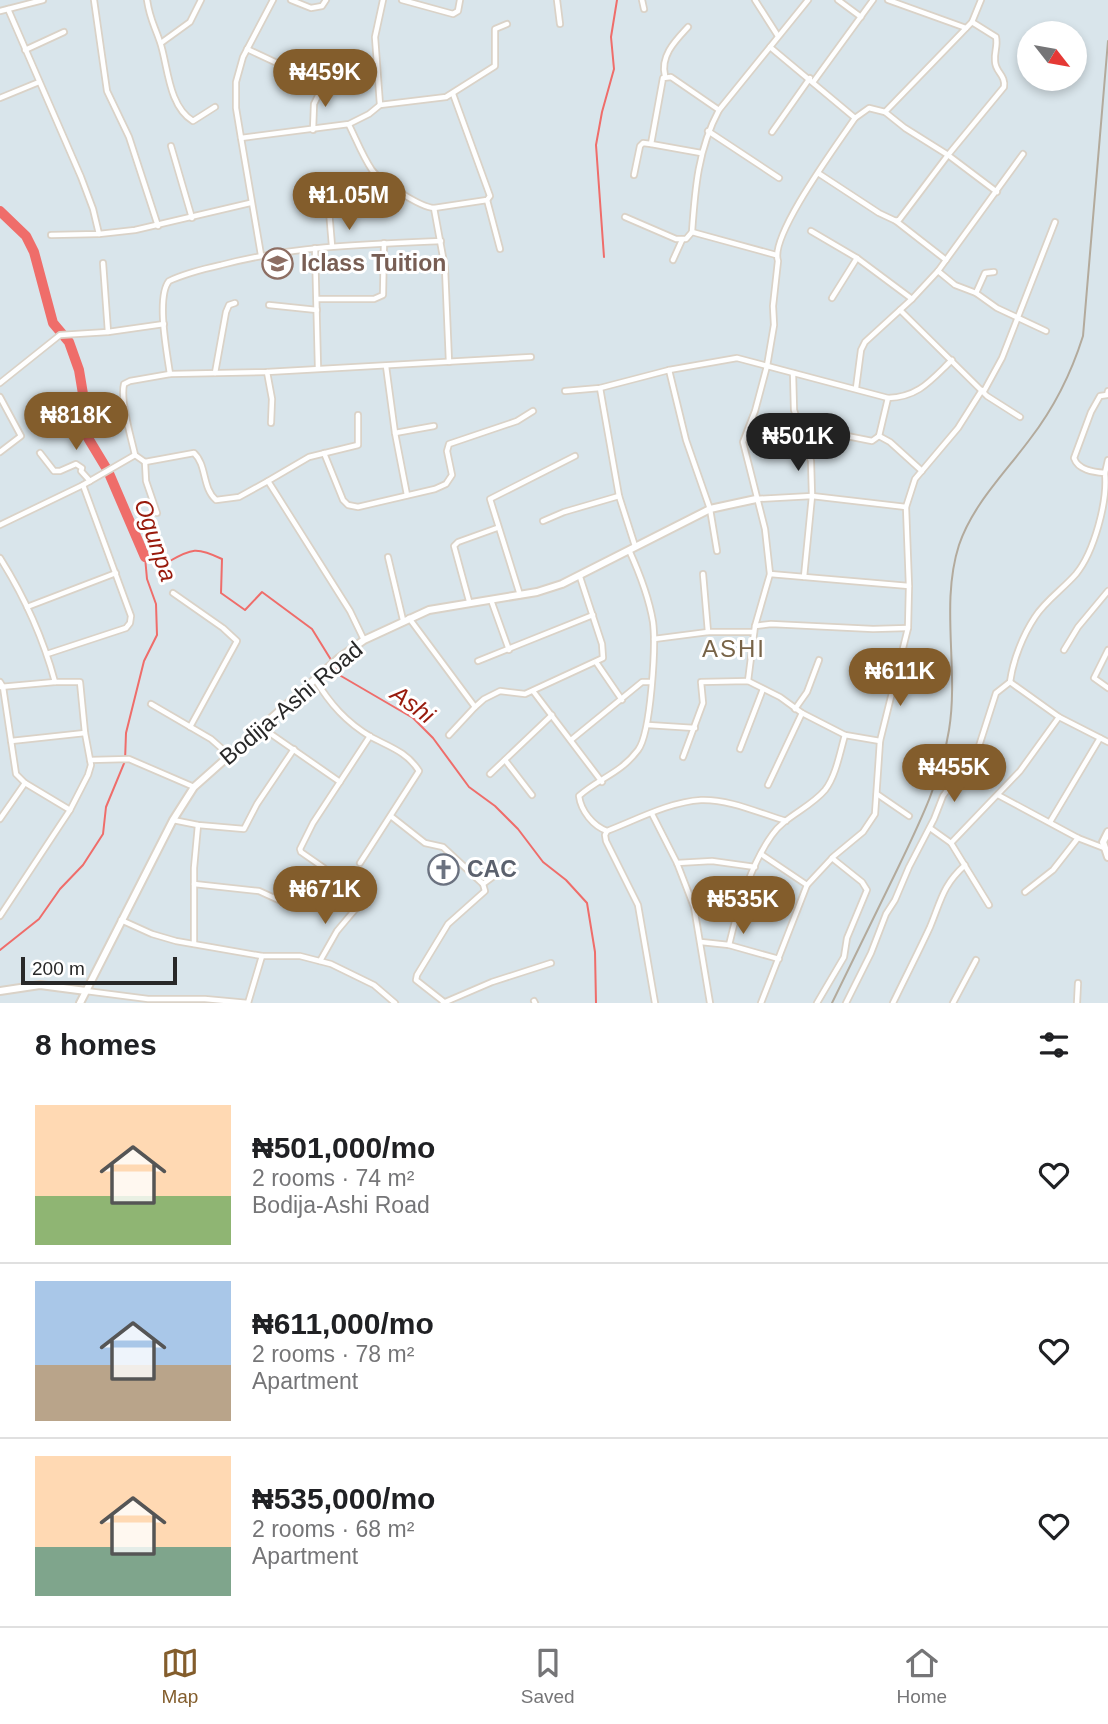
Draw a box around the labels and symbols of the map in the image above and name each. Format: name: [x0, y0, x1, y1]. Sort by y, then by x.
north arrow: [1017, 21, 1087, 91]
pin: ₦459K: [276, 50, 374, 109]
pin: ₦1.05M: [292, 173, 406, 232]
school or university icon: Iclass Tuition: [261, 246, 295, 280]
place label: Iclass Tuition: [301, 250, 446, 276]
pin: ₦818K: [27, 392, 125, 452]
pin: ₦501K: [749, 414, 847, 473]
water label: Ogunpa: [129, 495, 183, 585]
district label: ASHI: [702, 635, 766, 662]
street label: Bodija-Ashi Road: [215, 636, 367, 770]
pin: ₦611K: [851, 648, 949, 708]
water label: Ashi: [385, 678, 440, 729]
pin: ₦455K: [905, 744, 1003, 804]
church icon: CAC: [427, 852, 461, 886]
place label: CAC: [467, 856, 517, 882]
pin: ₦671K: [276, 866, 374, 926]
pin: ₦535K: [694, 876, 792, 936]
scale bar: [21, 954, 177, 986]

